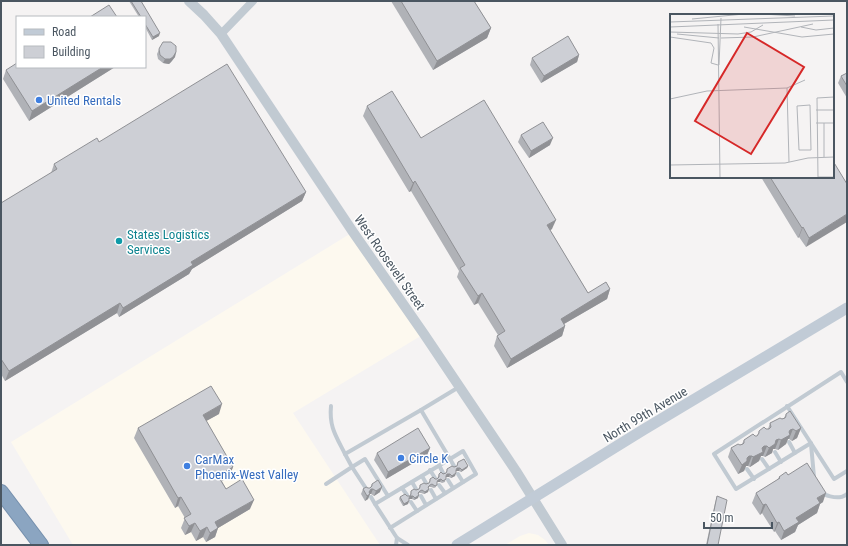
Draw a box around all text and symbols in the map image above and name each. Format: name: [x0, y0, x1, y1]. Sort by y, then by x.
inset map: [670, 14, 834, 178]
legend: [16, 16, 146, 68]
text: Road: [52, 25, 76, 39]
text: Building: [52, 45, 90, 59]
place label: United Rentals: [47, 93, 121, 108]
marker: United Rentals: [34, 95, 44, 105]
street label: West Roosevelt Street: [351, 212, 428, 313]
place label: States Logistics Services: [127, 227, 210, 257]
marker: States Logistics Services: [114, 236, 124, 246]
street label: North 99th Avenue: [601, 383, 690, 445]
place label: Circle K: [409, 451, 449, 466]
place label: CarMax Phoenix-West Valley: [195, 452, 299, 482]
marker: Circle K: [396, 453, 406, 463]
marker: CarMax Phoenix-West Valley: [182, 461, 192, 471]
scale bar: [704, 504, 772, 530]
text: 50 m: [710, 511, 734, 525]

